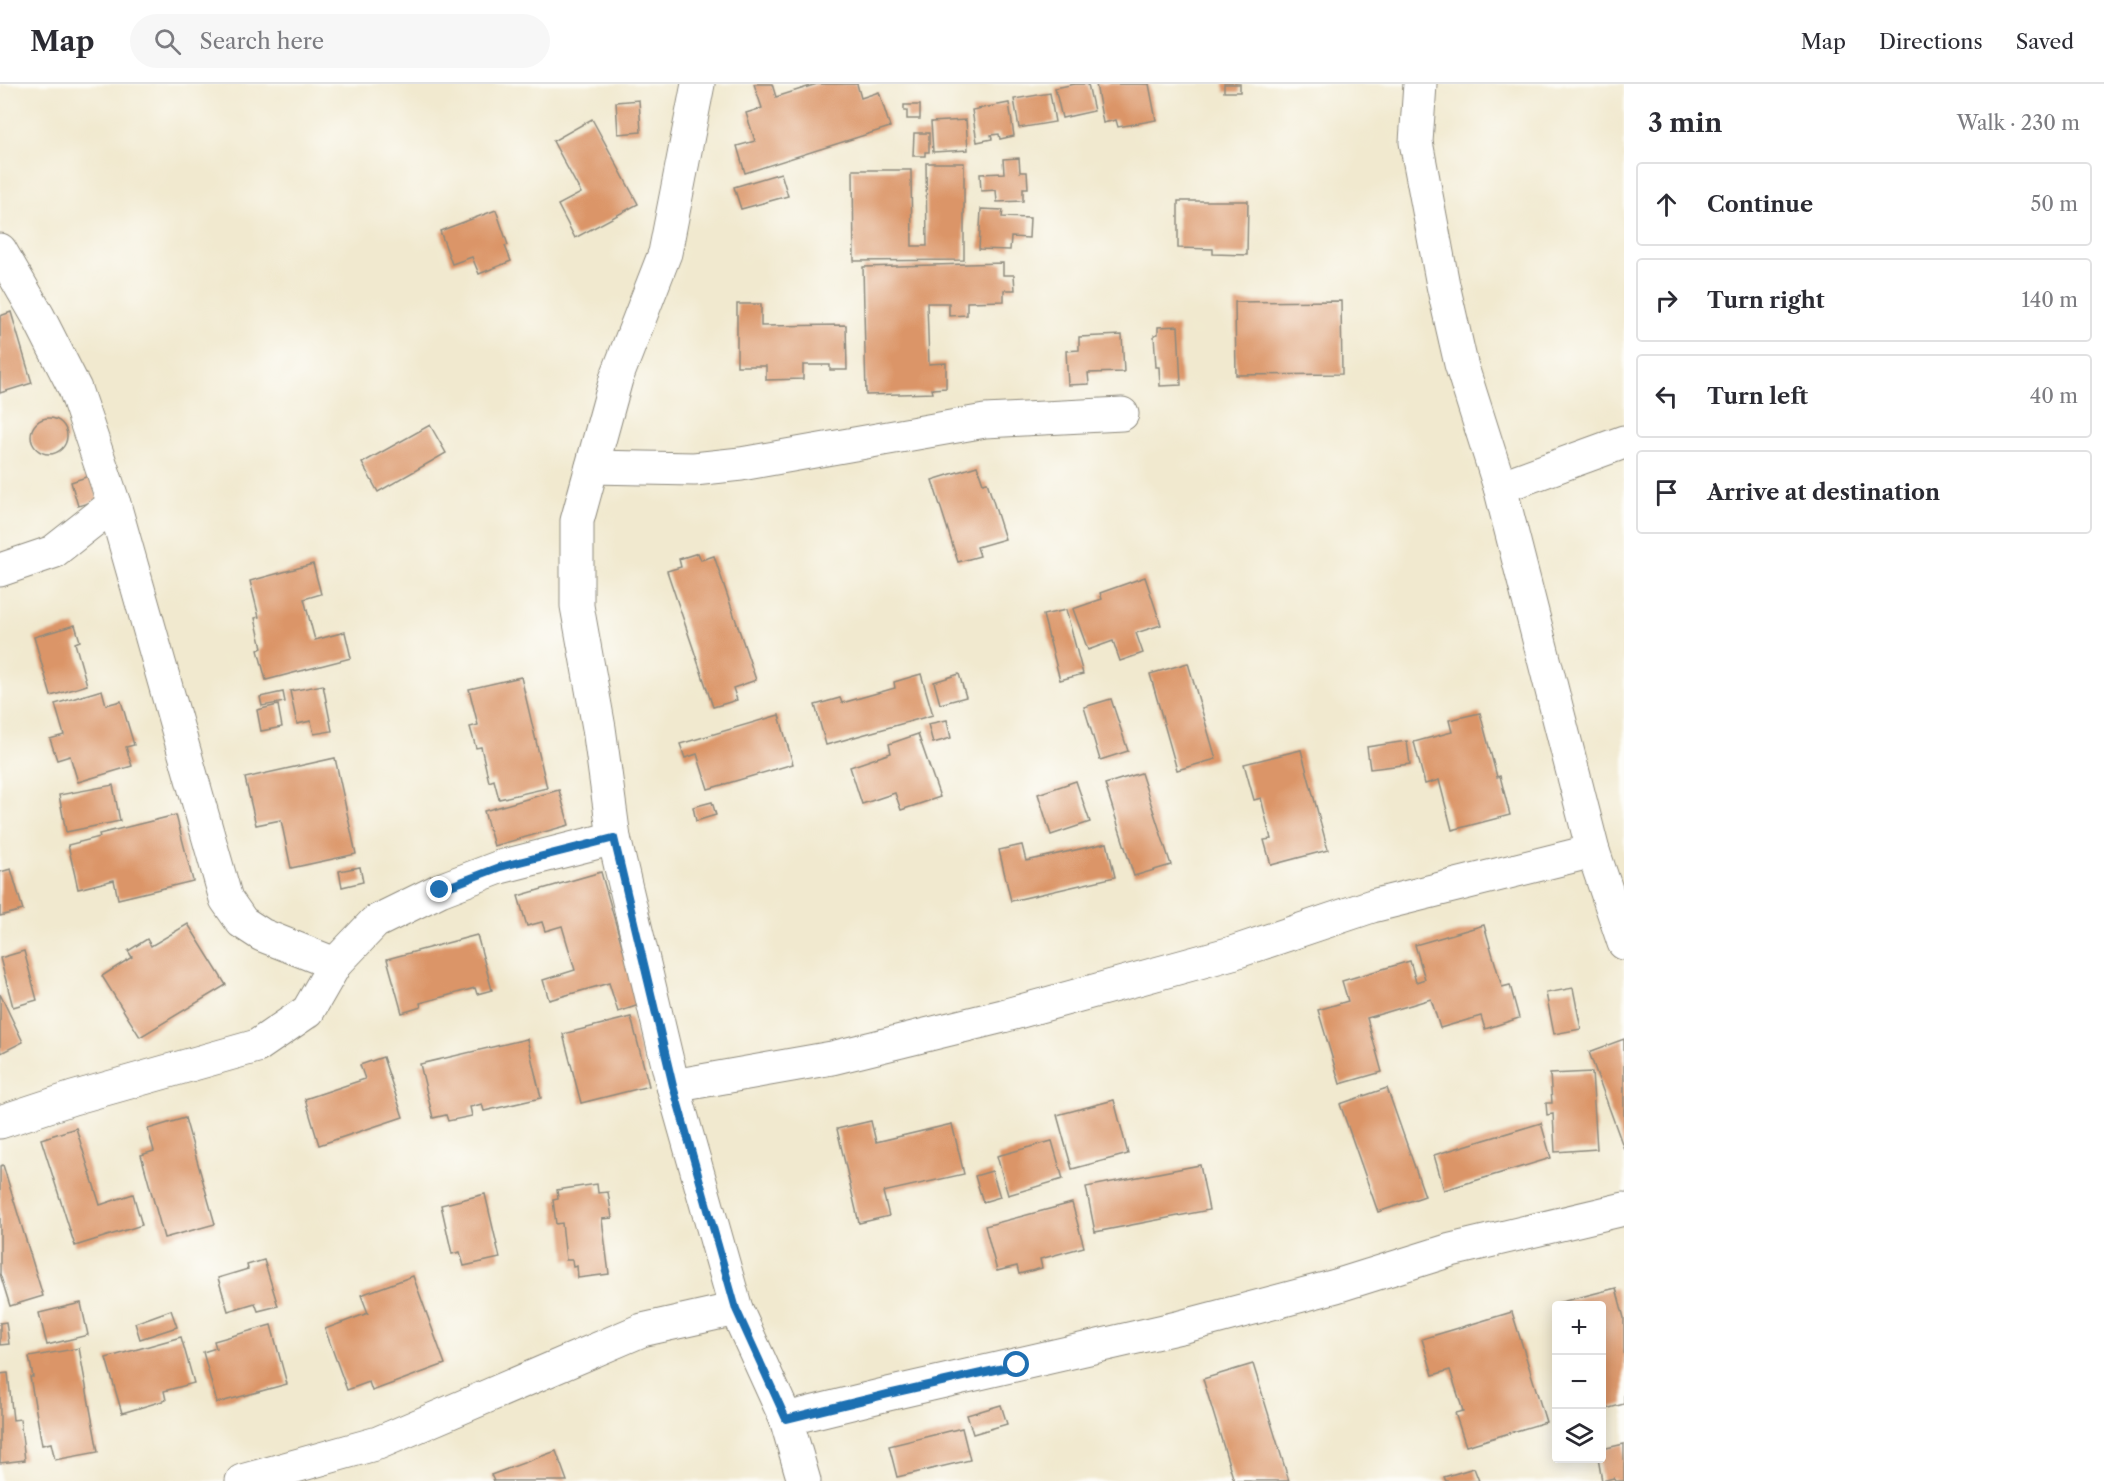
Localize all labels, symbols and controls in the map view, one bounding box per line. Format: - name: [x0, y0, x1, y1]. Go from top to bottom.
- search box: [130, 14, 550, 68]
- text: Map: [30, 24, 94, 58]
- icon: search: [151, 25, 184, 58]
- text: Search here: [199, 28, 324, 55]
- text: Map: [1801, 29, 1846, 54]
- text: Directions: [1879, 29, 1983, 54]
- text: Saved: [2016, 29, 2074, 54]
- text: 3 min: [1648, 107, 1722, 139]
- text: Walk · 230 m: [1957, 111, 2080, 135]
- icon: ahead: [1650, 188, 1683, 221]
- text: Continue: [1707, 191, 1813, 218]
- text: 50 m: [2031, 192, 2078, 216]
- icon: right: [1650, 284, 1683, 317]
- text: Turn right: [1707, 287, 1825, 314]
- text: 140 m: [2021, 288, 2078, 312]
- icon: left: [1650, 380, 1683, 413]
- text: Turn left: [1707, 383, 1808, 410]
- text: 40 m: [2030, 384, 2078, 408]
- icon: arrive: [1650, 476, 1683, 509]
- text: Arrive at destination: [1707, 479, 1940, 506]
- route end: [426, 876, 452, 902]
- map controls: [1552, 1301, 1606, 1463]
- button: +: [1552, 1301, 1606, 1355]
- route start: [1003, 1351, 1029, 1377]
- button: −: [1552, 1355, 1606, 1409]
- button: layers: [1552, 1409, 1606, 1463]

